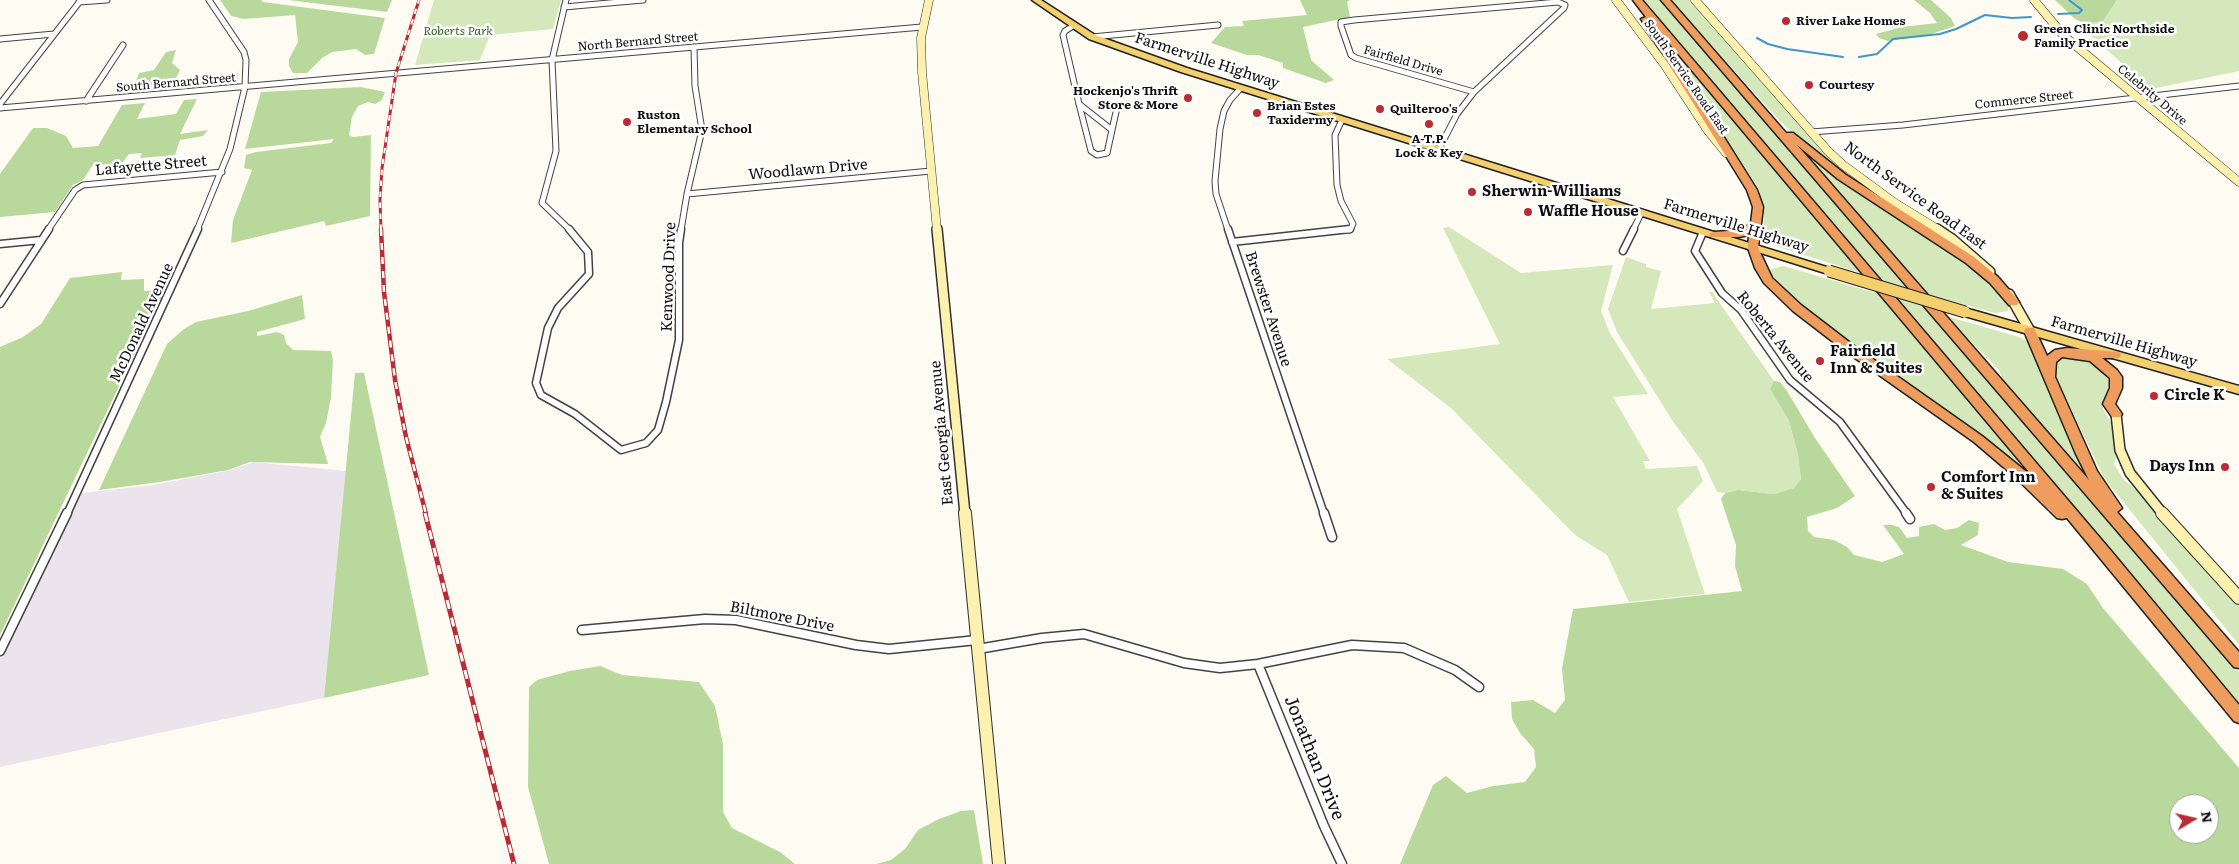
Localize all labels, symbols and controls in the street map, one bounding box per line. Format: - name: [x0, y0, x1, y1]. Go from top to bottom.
- place label: River Lake Homes: [1796, 14, 1906, 28]
- marker: River Lake Homes: [1780, 15, 1792, 27]
- street label: South Service Road East: [1641, 17, 1731, 137]
- place label: Green Clinic Northside Family Practice: [2034, 22, 2174, 50]
- park label: Roberts Park: [423, 24, 493, 38]
- street label: Farmerville Highway: [1132, 29, 1282, 93]
- marker: Green Clinic Northside Family Practice: [2016, 29, 2030, 43]
- street label: North Bernard Street: [577, 30, 699, 54]
- street label: Fairfield Drive: [1362, 43, 1444, 79]
- street label: Celebrity Drive: [2114, 62, 2190, 128]
- street label: South Bernard Street: [115, 71, 237, 95]
- place label: Courtesy: [1819, 78, 1874, 92]
- marker: Courtesy: [1803, 79, 1815, 91]
- place label: Hockenjo's Thrift Store & More: [1073, 84, 1178, 112]
- street label: Commerce Street: [1974, 88, 2074, 112]
- marker: Hockenjo's Thrift Store & More: [1182, 92, 1194, 104]
- place label: Brian Estes Taxidermy: [1267, 99, 1335, 127]
- place label: Quilteroo's: [1390, 102, 1457, 116]
- marker: Quilteroo's: [1374, 103, 1386, 115]
- marker: Brian Estes Taxidermy: [1251, 107, 1263, 119]
- place label: Ruston Elementary School: [637, 108, 752, 136]
- marker: Ruston Elementary School: [621, 116, 633, 128]
- marker: A-T.P. Lock & Key: [1423, 118, 1435, 130]
- place label: A-T.P. Lock & Key: [1395, 132, 1463, 160]
- street label: North Service Road East: [1840, 138, 1990, 254]
- street label: Lafayette Street: [94, 152, 208, 180]
- street label: Woodlawn Drive: [748, 156, 868, 184]
- place label: Sherwin-Williams: [1482, 183, 1621, 201]
- marker: Sherwin-Williams: [1466, 186, 1478, 198]
- street label: Farmerville Highway: [1661, 195, 1811, 257]
- place label: Waffle House: [1538, 203, 1639, 221]
- marker: Waffle House: [1522, 206, 1534, 218]
- street label: Kenwood Drive: [658, 222, 680, 332]
- street label: Brewster Avenue: [1241, 249, 1295, 369]
- street label: McDonald Avenue: [106, 260, 178, 386]
- street label: Roberta Avenue: [1733, 288, 1817, 386]
- street label: Farmerville Highway: [2049, 313, 2199, 371]
- place label: Fairfield Inn & Suites: [1830, 343, 1922, 378]
- marker: Fairfield Inn & Suites: [1814, 355, 1826, 367]
- street label: East Georgia Avenue: [927, 360, 957, 506]
- place label: Circle K: [2164, 387, 2225, 405]
- marker: Circle K: [2148, 390, 2160, 402]
- place label: Days Inn: [2149, 458, 2215, 476]
- marker: Days Inn: [2219, 461, 2231, 473]
- place label: Comfort Inn & Suites: [1941, 469, 2036, 504]
- marker: Comfort Inn & Suites: [1925, 481, 1937, 493]
- street label: Biltmore Drive: [728, 598, 836, 636]
- street label: Jonathan Drive: [1279, 693, 1349, 823]
- north arrow: [2169, 794, 2219, 844]
- text: N: [2197, 809, 2219, 824]

